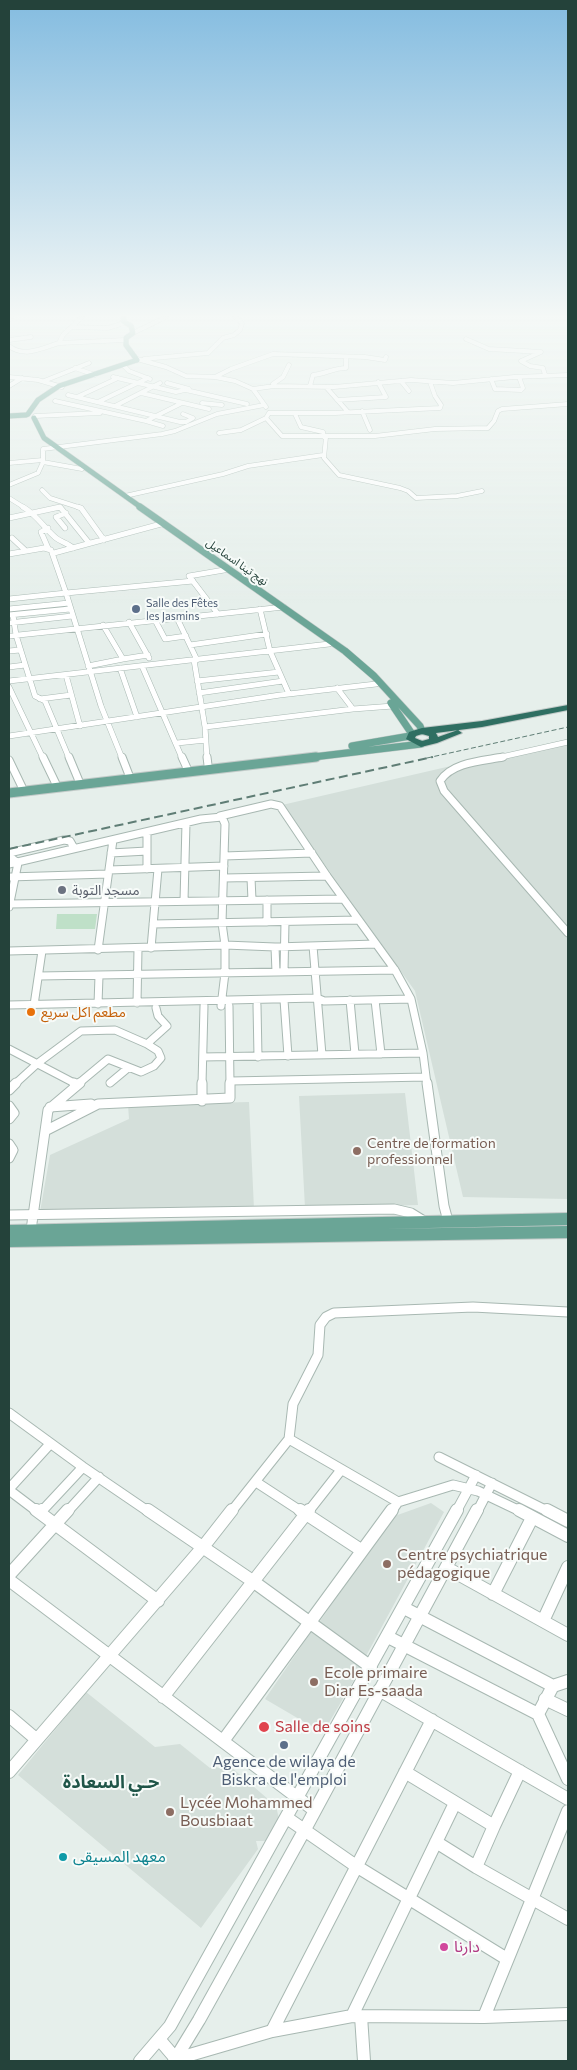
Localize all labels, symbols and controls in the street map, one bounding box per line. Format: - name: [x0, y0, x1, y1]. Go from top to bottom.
- street label: نهج تينا اسماعيل: [203, 536, 271, 588]
- place label: Salle des Fêtes les Jasmins: [146, 596, 218, 622]
- marker: Salle des Fêtes les Jasmins: [130, 603, 142, 615]
- place label: مسجد التوبة: [72, 882, 140, 898]
- marker: مسجد التوبة: [56, 884, 68, 896]
- place label: مطعم اكل سريع: [41, 1004, 126, 1020]
- marker: مطعم اكل سريع: [25, 1006, 37, 1018]
- place label: Centre de formation professionnel: [367, 1135, 496, 1168]
- marker: Centre de formation professionnel: [351, 1145, 363, 1157]
- place label: Centre psychiatrique pédagogique: [397, 1545, 548, 1583]
- marker: Centre psychiatrique pédagogique: [381, 1558, 393, 1570]
- place label: Ecole primaire Diar Es-saada: [324, 1663, 427, 1701]
- marker: Ecole primaire Diar Es-saada: [308, 1676, 320, 1688]
- place label: Salle de soins: [275, 1717, 371, 1737]
- marker: Salle de soins: [257, 1720, 271, 1734]
- marker: Agence de wilaya de Biskra de l'emploi: [278, 1739, 290, 1751]
- place label: Agence de wilaya de Biskra de l'emploi: [212, 1752, 356, 1790]
- district label: حـي السعادة: [63, 1771, 159, 1793]
- place label: Lycée Mohammed Bousbiaat: [180, 1793, 313, 1831]
- marker: Lycée Mohammed Bousbiaat: [164, 1806, 176, 1818]
- place label: معهد المسيقى: [73, 1847, 166, 1867]
- marker: معهد المسيقى: [57, 1851, 69, 1863]
- place label: دارنا: [454, 1937, 480, 1957]
- marker: دارنا: [438, 1941, 450, 1953]

